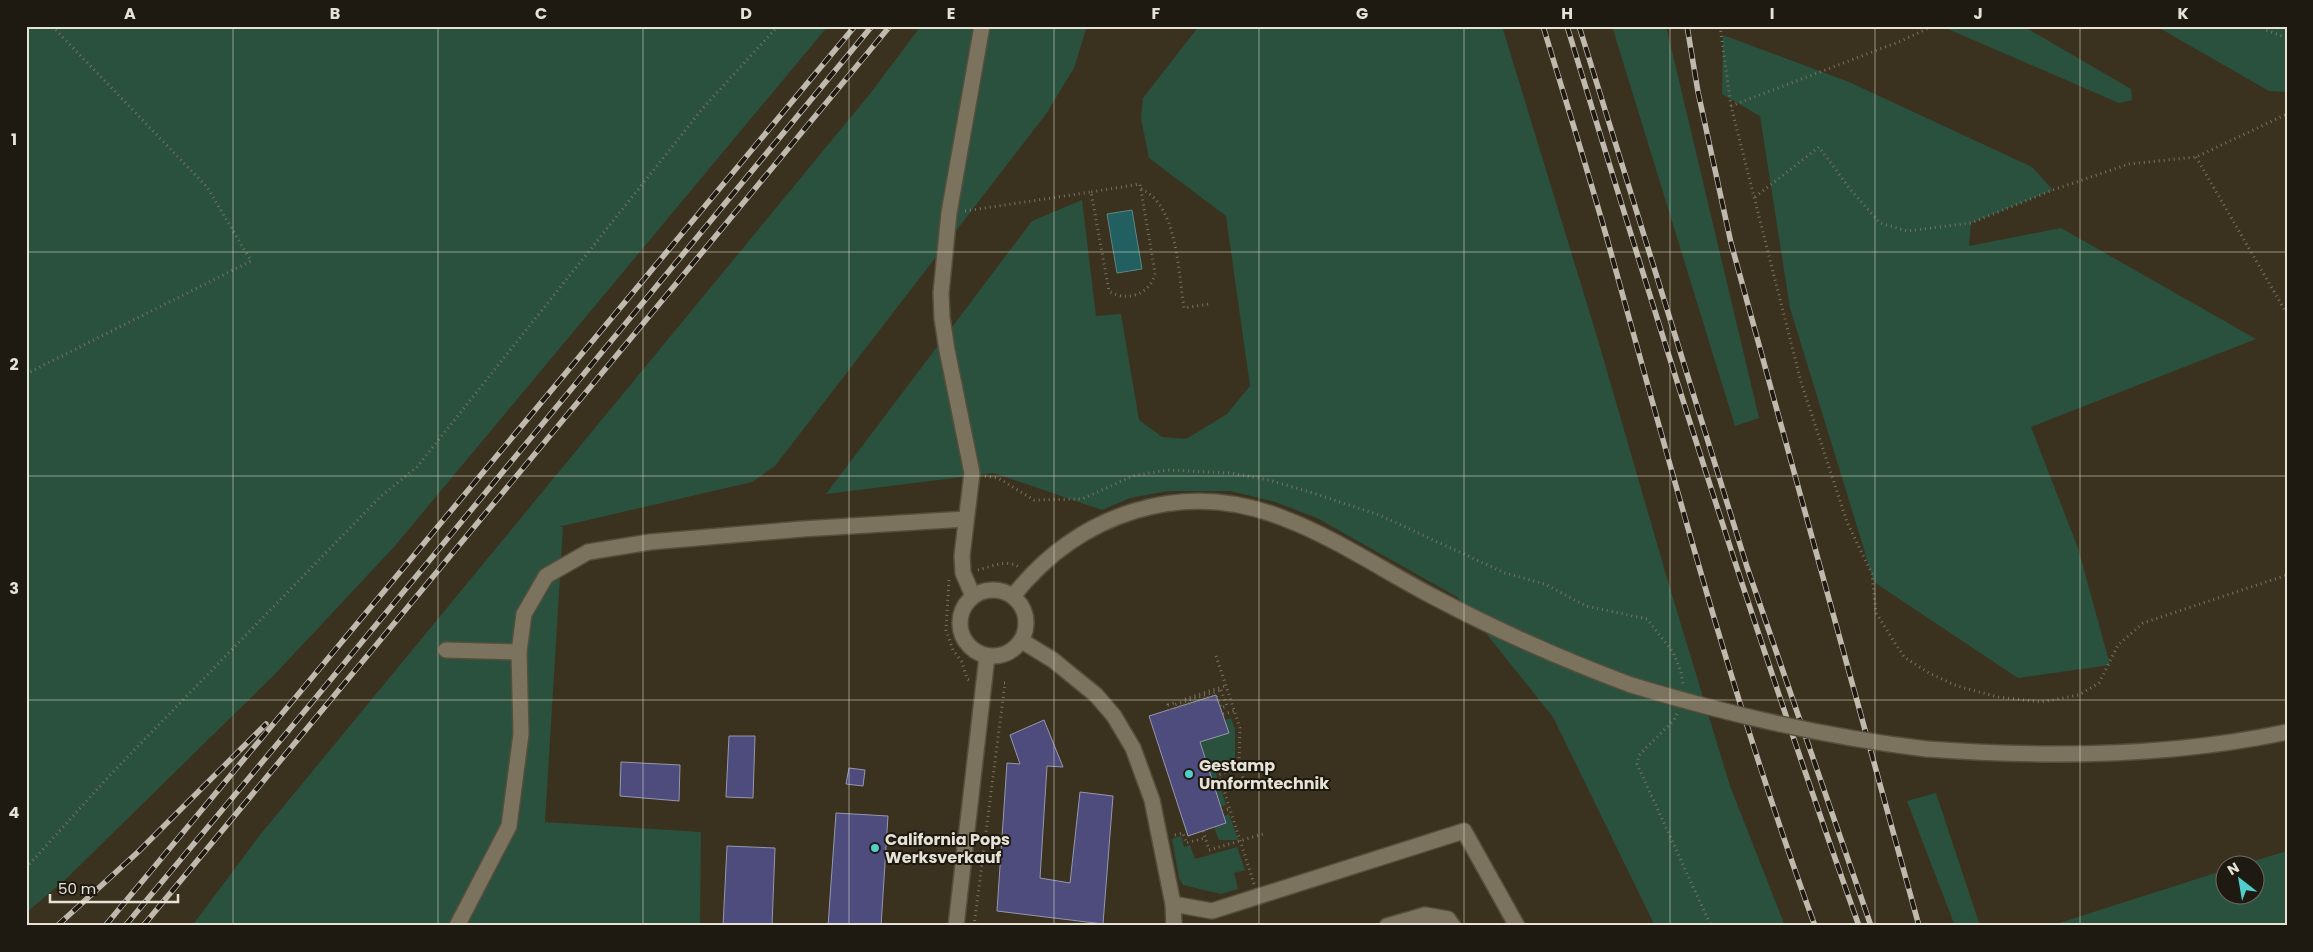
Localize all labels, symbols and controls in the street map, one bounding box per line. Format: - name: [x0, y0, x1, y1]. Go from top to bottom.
- text: A: [124, 2, 136, 25]
- text: B: [330, 2, 340, 25]
- text: C: [535, 2, 547, 25]
- text: D: [740, 2, 752, 25]
- text: E: [947, 2, 955, 25]
- text: F: [1152, 2, 1161, 25]
- text: G: [1356, 2, 1368, 25]
- text: H: [1561, 2, 1573, 25]
- text: I: [1770, 2, 1774, 25]
- text: J: [1973, 2, 1983, 25]
- text: K: [2177, 2, 2189, 25]
- text: 1: [11, 128, 17, 151]
- text: 2: [9, 353, 19, 376]
- text: 3: [9, 577, 19, 600]
- place label: Gestamp Umformtechnik: [1199, 754, 1329, 795]
- marker: Gestamp Umformtechnik: [1183, 768, 1195, 780]
- text: 4: [9, 801, 20, 824]
- place label: California Pops Werksverkauf: [885, 828, 1010, 869]
- marker: California Pops Werksverkauf: [869, 842, 881, 854]
- north arrow: [2216, 854, 2266, 904]
- text: N: [2224, 858, 2243, 880]
- scale bar: [50, 872, 178, 904]
- text: 50 m: [58, 878, 96, 899]

